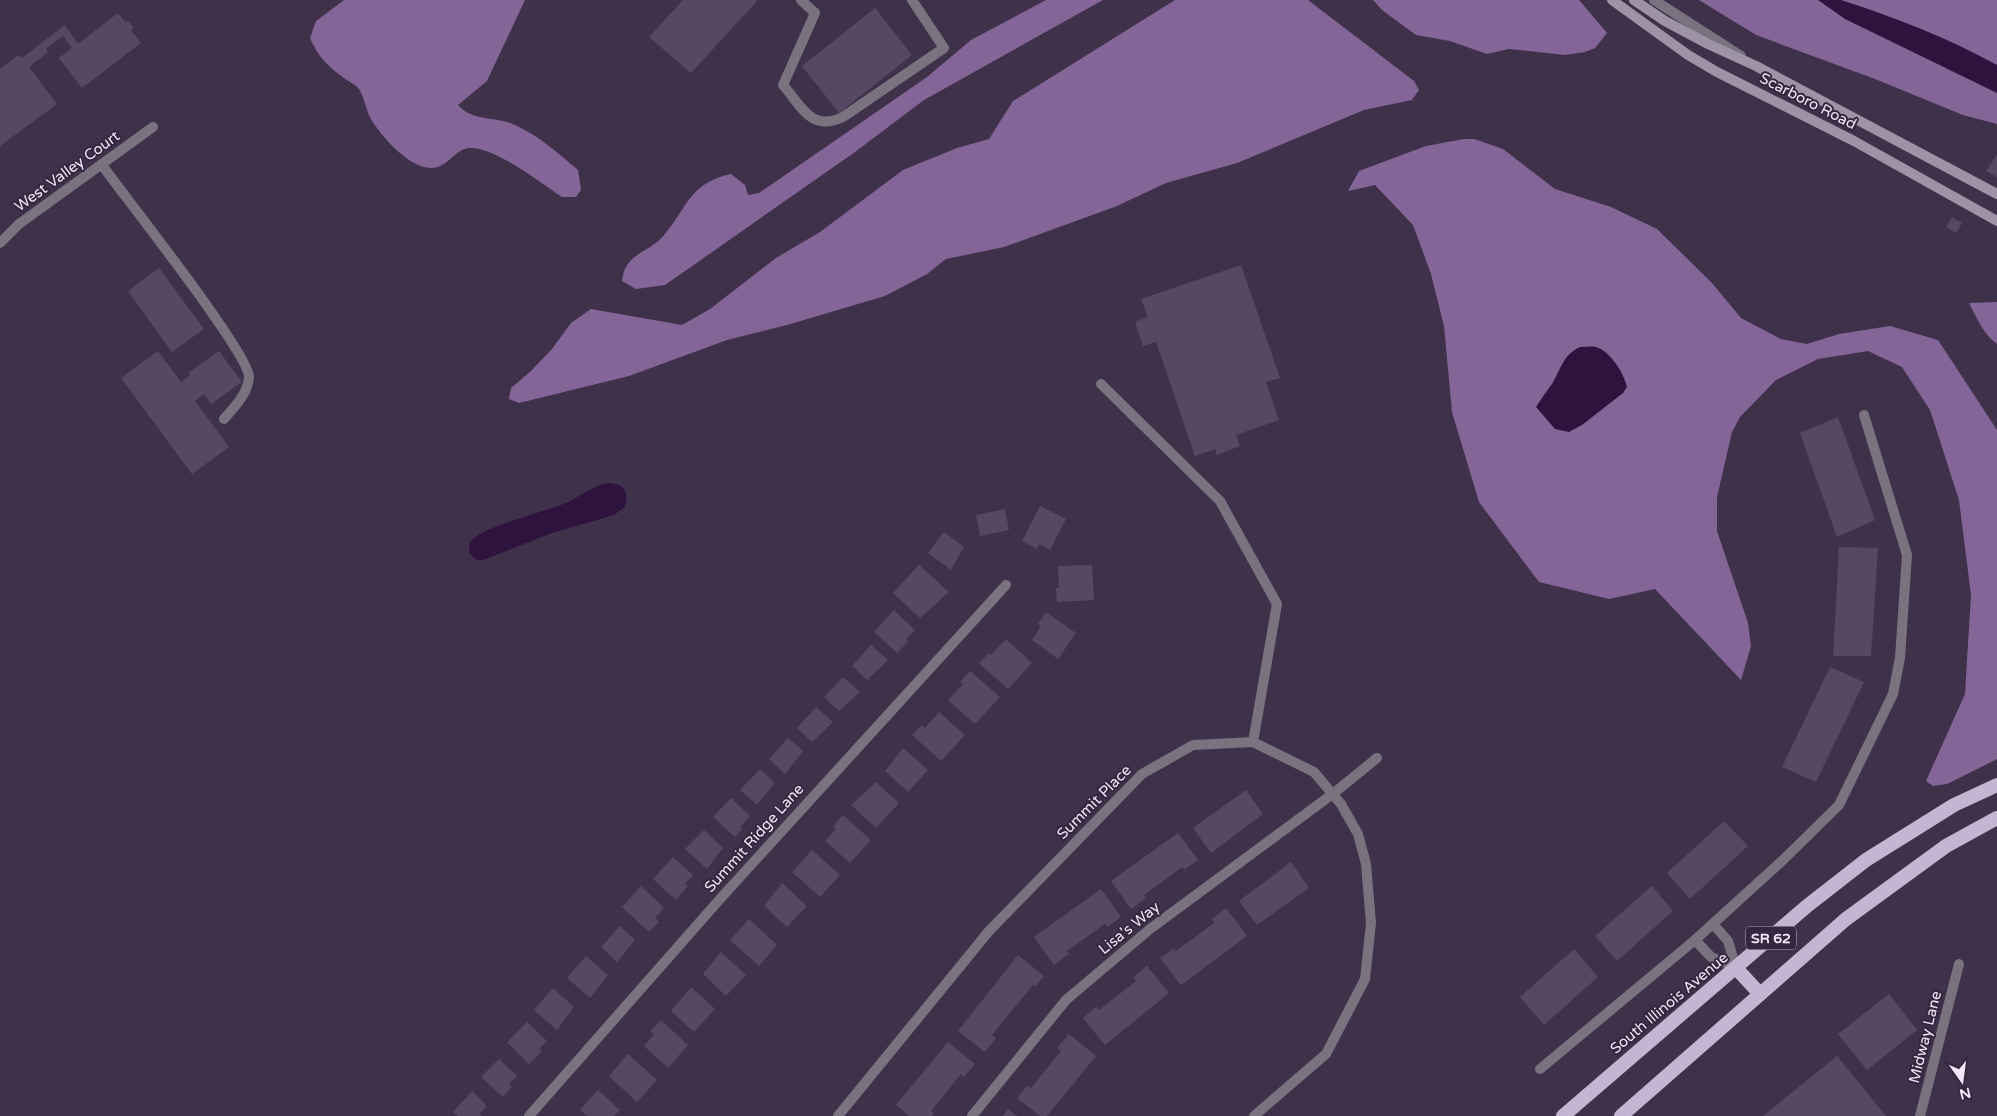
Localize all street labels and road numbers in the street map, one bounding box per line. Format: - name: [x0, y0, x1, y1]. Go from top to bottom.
- street label: Scarboro Road: [1757, 69, 1859, 133]
- street label: West Valley Court: [11, 127, 123, 215]
- street label: Summit Place: [1053, 761, 1135, 843]
- street label: Summit Ridge Lane: [701, 780, 807, 896]
- street label: Lisa's Way: [1095, 898, 1163, 958]
- road number: SR 62: [1746, 926, 1796, 950]
- street label: South Illinois Avenue: [1606, 948, 1732, 1058]
- street label: Midway Lane: [1905, 989, 1945, 1085]

